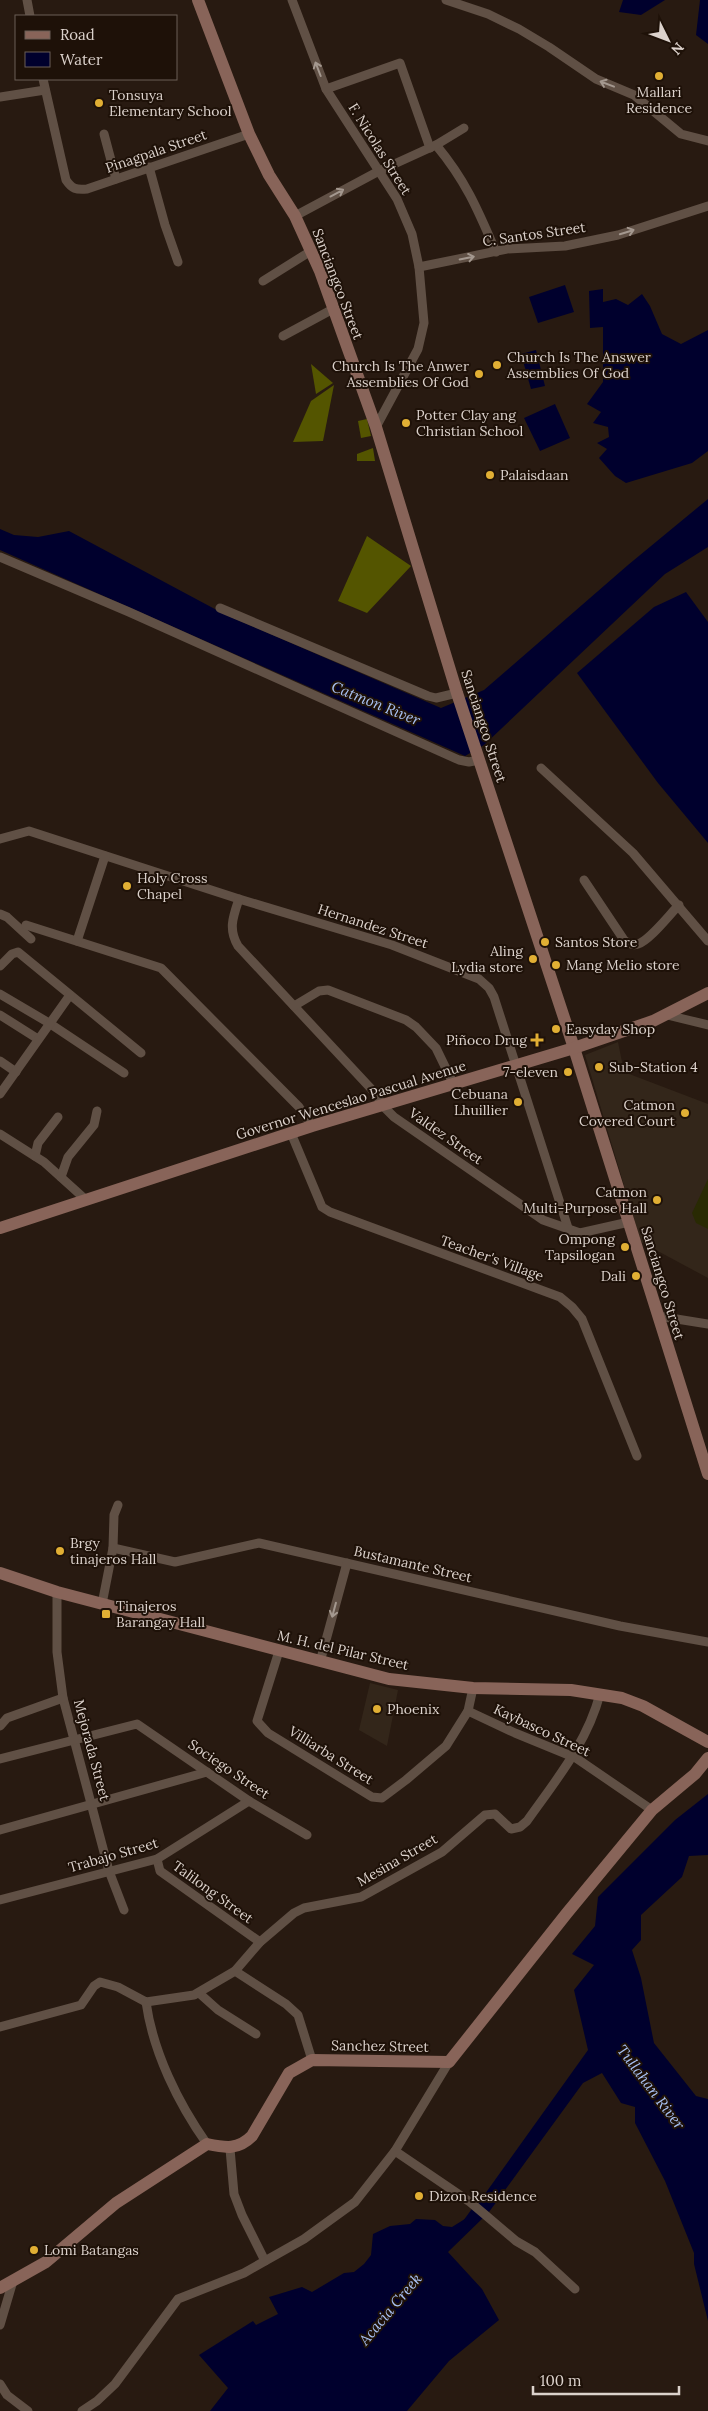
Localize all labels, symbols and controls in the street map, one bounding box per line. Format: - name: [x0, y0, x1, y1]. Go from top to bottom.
- legend: [15, 15, 178, 80]
- north arrow: [643, 15, 693, 65]
- text: Road: [60, 25, 95, 44]
- text: N: [667, 39, 688, 59]
- text: Water: [60, 50, 103, 69]
- one-way arrow: [313, 62, 322, 77]
- marker: Mallari Residence: [653, 70, 665, 82]
- one-way arrow: [600, 79, 615, 88]
- place label: Mallari Residence: [626, 83, 692, 117]
- place label: Tonsuya Elementary School: [109, 86, 232, 120]
- marker: Tonsuya Elementary School: [93, 97, 105, 109]
- street label: F. Nicolas Street: [345, 100, 416, 199]
- street label: Pinagpala Street: [103, 125, 210, 177]
- one-way arrow: [329, 188, 344, 198]
- street label: C. Santos Street: [481, 218, 587, 250]
- street label: Sanciangco Street: [309, 226, 368, 343]
- one-way arrow: [618, 227, 634, 237]
- one-way arrow: [458, 253, 474, 262]
- place label: Church Is The Answer Assemblies Of God: [506, 348, 651, 382]
- place label: Church Is The Anwer Assemblies Of God: [332, 357, 469, 391]
- marker: Church Is The Answer Assemblies Of God: [491, 359, 503, 371]
- marker: Church Is The Anwer Assemblies Of God: [473, 368, 485, 380]
- place label: Potter Clay ang Christian School: [416, 406, 524, 440]
- marker: Potter Clay ang Christian School: [400, 417, 412, 429]
- place label: Palaisdaan: [500, 466, 569, 484]
- marker: Palaisdaan: [484, 469, 496, 481]
- street label: Sanciangco Street: [457, 667, 511, 785]
- water label: Catmon River: [329, 677, 423, 730]
- place label: Holy Cross Chapel: [137, 869, 208, 903]
- marker: Holy Cross Chapel: [121, 880, 133, 892]
- street label: Hernandez Street: [316, 900, 431, 953]
- place label: Santos Store: [555, 933, 638, 951]
- marker: Santos Store: [539, 936, 551, 948]
- place label: Aling Lydia store: [451, 942, 523, 976]
- marker: Aling Lydia store: [527, 953, 539, 965]
- place label: Mang Melio store: [566, 956, 680, 974]
- marker: Mang Melio store: [550, 959, 562, 971]
- place label: Easyday Shop: [566, 1020, 655, 1038]
- marker: Easyday Shop: [550, 1023, 562, 1035]
- place label: Piñoco Drug: [446, 1031, 527, 1049]
- marker: Piñoco Drug: [531, 1034, 543, 1046]
- street label: Governor Wenceslao Pascual Avenue: [234, 1056, 469, 1144]
- place label: Sub-Station 4: [609, 1058, 698, 1076]
- marker: Sub-Station 4: [593, 1061, 605, 1073]
- place label: 7-eleven: [503, 1063, 558, 1081]
- marker: 7-eleven: [562, 1066, 574, 1078]
- place label: Cebuana Lhuillier: [451, 1085, 508, 1119]
- marker: Cebuana Lhuillier: [512, 1096, 524, 1108]
- place label: Catmon Covered Court: [579, 1096, 676, 1130]
- street label: Valdez Street: [405, 1103, 487, 1168]
- marker: Catmon Covered Court: [679, 1107, 691, 1119]
- place label: Catmon Multi-Purpose Hall: [523, 1183, 647, 1217]
- marker: Catmon Multi-Purpose Hall: [651, 1194, 663, 1206]
- street label: Sanciangco Street: [637, 1224, 689, 1342]
- place label: Ompong Tapsilogan: [545, 1230, 615, 1264]
- street label: Teacher's Village: [438, 1231, 546, 1285]
- marker: Ompong Tapsilogan: [619, 1241, 631, 1253]
- place label: Dali: [601, 1267, 626, 1285]
- marker: Dali: [630, 1270, 642, 1282]
- place label: Brgy tinajeros Hall: [70, 1534, 156, 1568]
- street label: Bustamante Street: [352, 1542, 474, 1586]
- marker: Brgy tinajeros Hall: [54, 1545, 66, 1557]
- place label: Tinajeros Barangay Hall: [116, 1597, 205, 1631]
- one-way arrow: [329, 1602, 339, 1618]
- marker: Tinajeros Barangay Hall: [100, 1608, 112, 1620]
- street label: M. H. del Pilar Street: [276, 1626, 411, 1674]
- street label: Mejorada Street: [70, 1697, 114, 1803]
- place label: Phoenix: [387, 1700, 440, 1718]
- street label: Kaybasco Street: [491, 1700, 594, 1761]
- marker: Phoenix: [371, 1703, 383, 1715]
- street label: Villiarba Street: [285, 1721, 377, 1788]
- street label: Sociego Street: [185, 1735, 274, 1803]
- street label: Mesina Street: [354, 1829, 441, 1890]
- street label: Trabajo Street: [66, 1833, 161, 1876]
- street label: Talilong Street: [169, 1857, 257, 1928]
- street label: Sanchez Street: [331, 2036, 430, 2056]
- water label: Tullahan River: [613, 2041, 689, 2133]
- place label: Dizon Residence: [429, 2187, 537, 2205]
- marker: Dizon Residence: [413, 2190, 425, 2202]
- place label: Lomi Batangas: [44, 2241, 139, 2259]
- marker: Lomi Batangas: [28, 2244, 40, 2256]
- water label: Acacia Creek: [354, 2269, 426, 2349]
- scale bar: [533, 2364, 679, 2396]
- text: 100 m: [540, 2371, 581, 2390]

